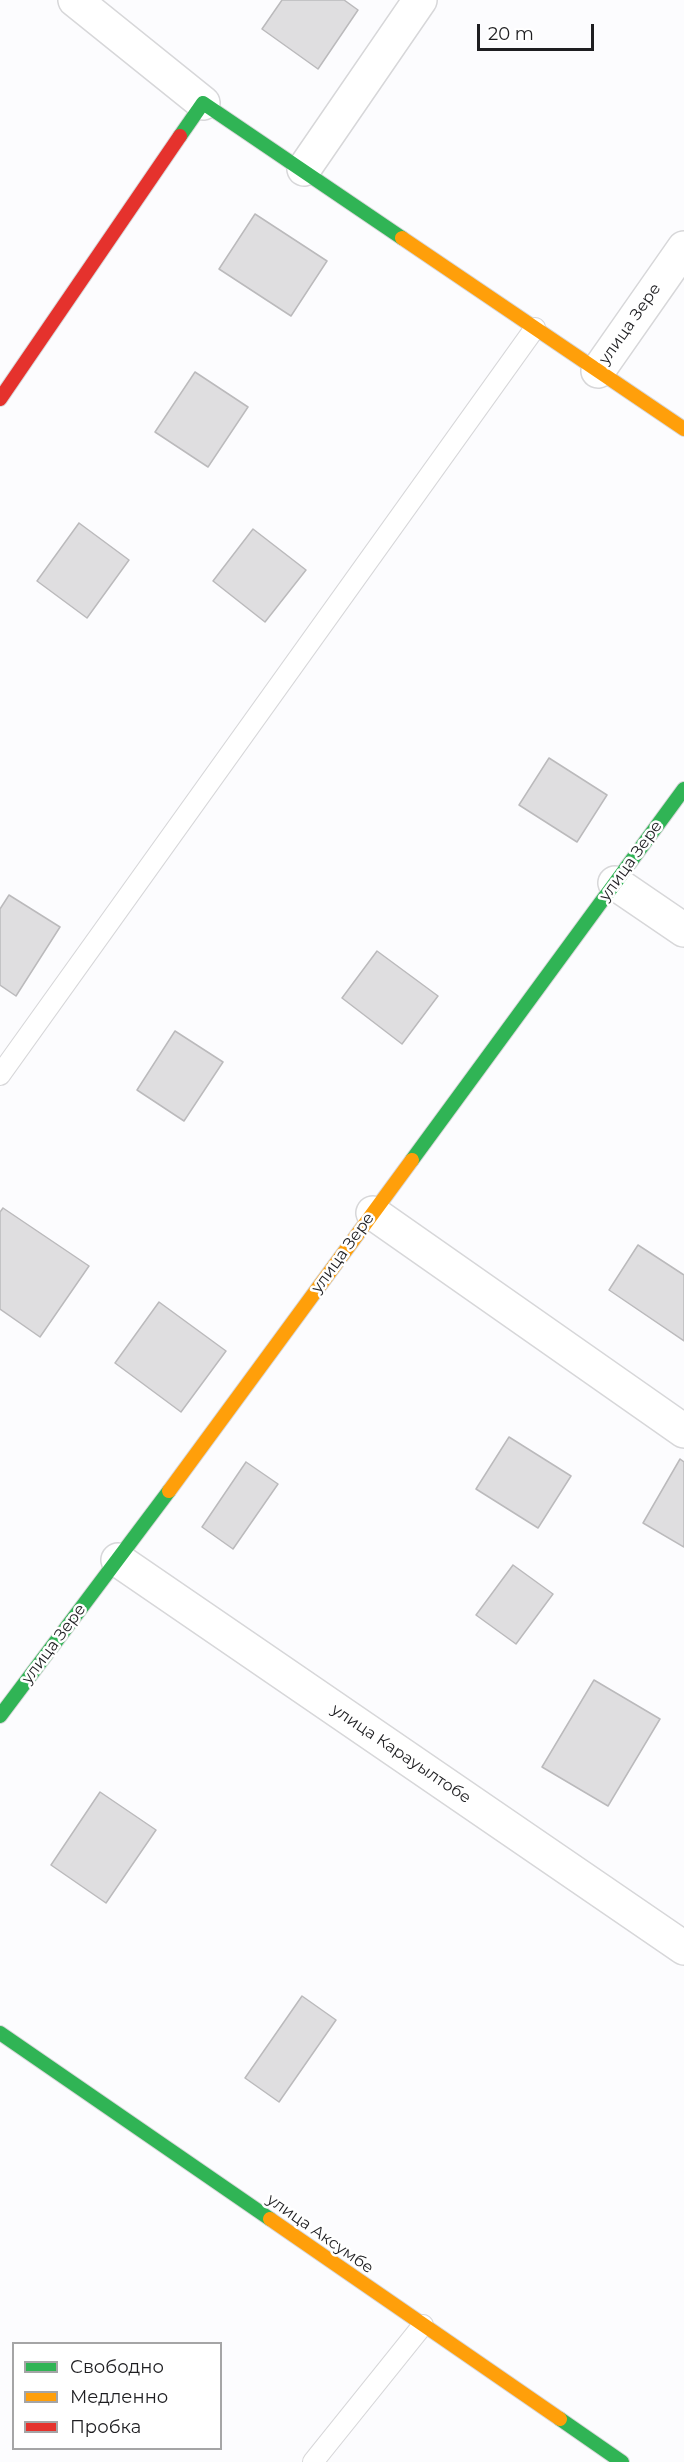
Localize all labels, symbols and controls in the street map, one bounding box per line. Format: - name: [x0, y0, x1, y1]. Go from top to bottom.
- scale bar: [480, 12, 597, 50]
- text: 20 m: [488, 23, 534, 45]
- street label: улица Зере: [595, 280, 665, 368]
- street label: улица Зере: [595, 817, 667, 905]
- street label: улица Зере: [307, 1209, 379, 1297]
- street label: улица Зере: [18, 1600, 90, 1688]
- street label: улица Карауылтобе: [328, 1700, 474, 1808]
- street label: улица Аксумбе: [263, 2190, 377, 2278]
- legend: [12, 2342, 222, 2450]
- text: Свободно: [70, 2356, 164, 2378]
- text: Медленно: [70, 2386, 168, 2408]
- text: Пробка: [70, 2416, 141, 2438]

